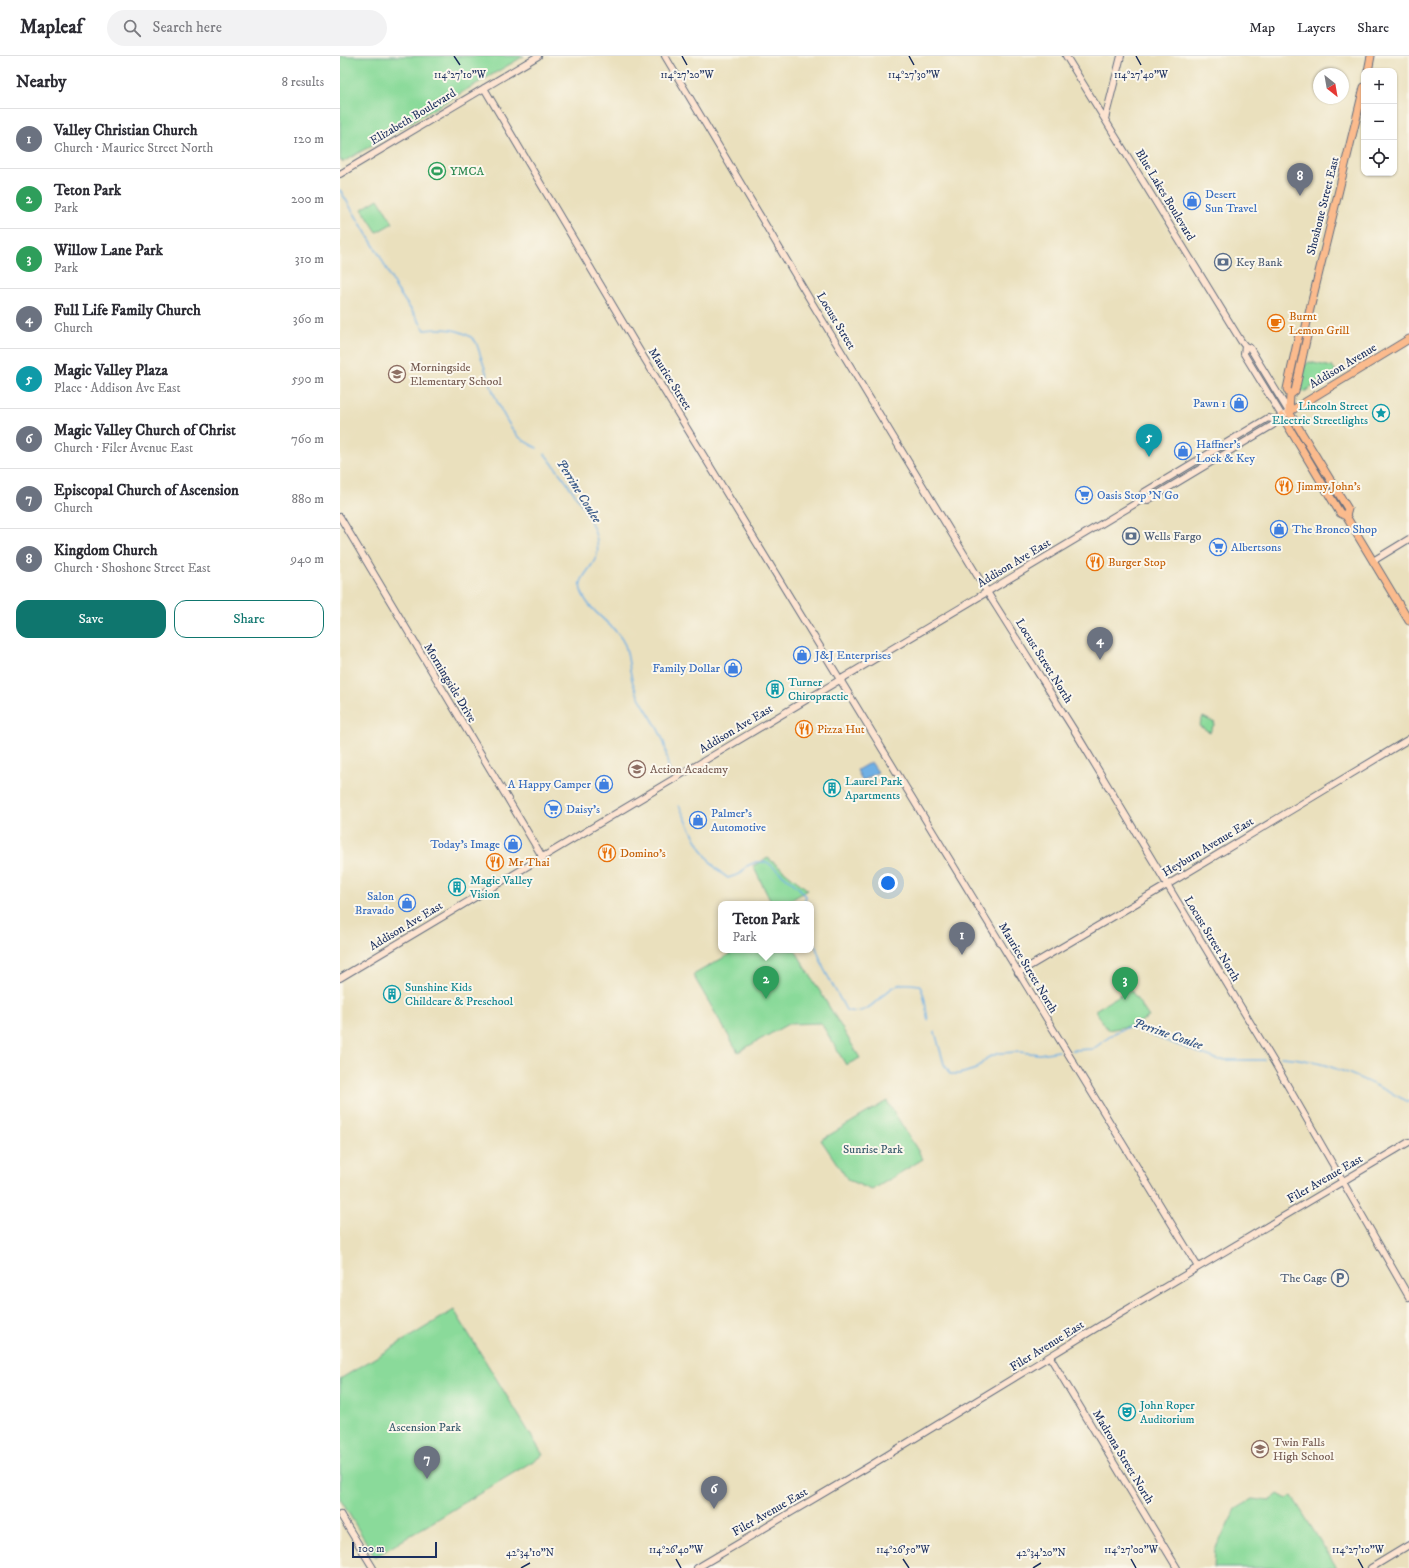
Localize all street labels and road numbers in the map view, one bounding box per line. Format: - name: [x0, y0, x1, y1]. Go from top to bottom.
- street label: Elizabeth Boulevard: [367, 85, 459, 148]
- street label: Blue Lakes Boulevard: [1132, 147, 1198, 243]
- street label: Shoshone Street East: [1304, 155, 1342, 257]
- street label: Locust Street: [813, 290, 859, 353]
- street label: Addison Avenue: [1307, 340, 1379, 392]
- street label: Maurice Street: [645, 345, 695, 413]
- street label: Addison Ave East: [975, 535, 1054, 591]
- street label: Locust Street North: [1012, 616, 1076, 707]
- street label: Morningside Drive: [420, 641, 480, 725]
- street label: Addison Ave East: [697, 701, 776, 757]
- street label: Heyburn Avenue East: [1160, 814, 1257, 880]
- street label: Locust Street North: [1181, 894, 1244, 985]
- street label: Addison Ave East: [367, 898, 446, 954]
- street label: Maurice Street North: [995, 920, 1061, 1017]
- street label: Filer Avenue East: [1285, 1151, 1366, 1207]
- street label: Filer Avenue East: [1007, 1317, 1087, 1375]
- street label: Madrona Street North: [1089, 1407, 1157, 1507]
- street label: Filer Avenue East: [730, 1484, 811, 1540]

